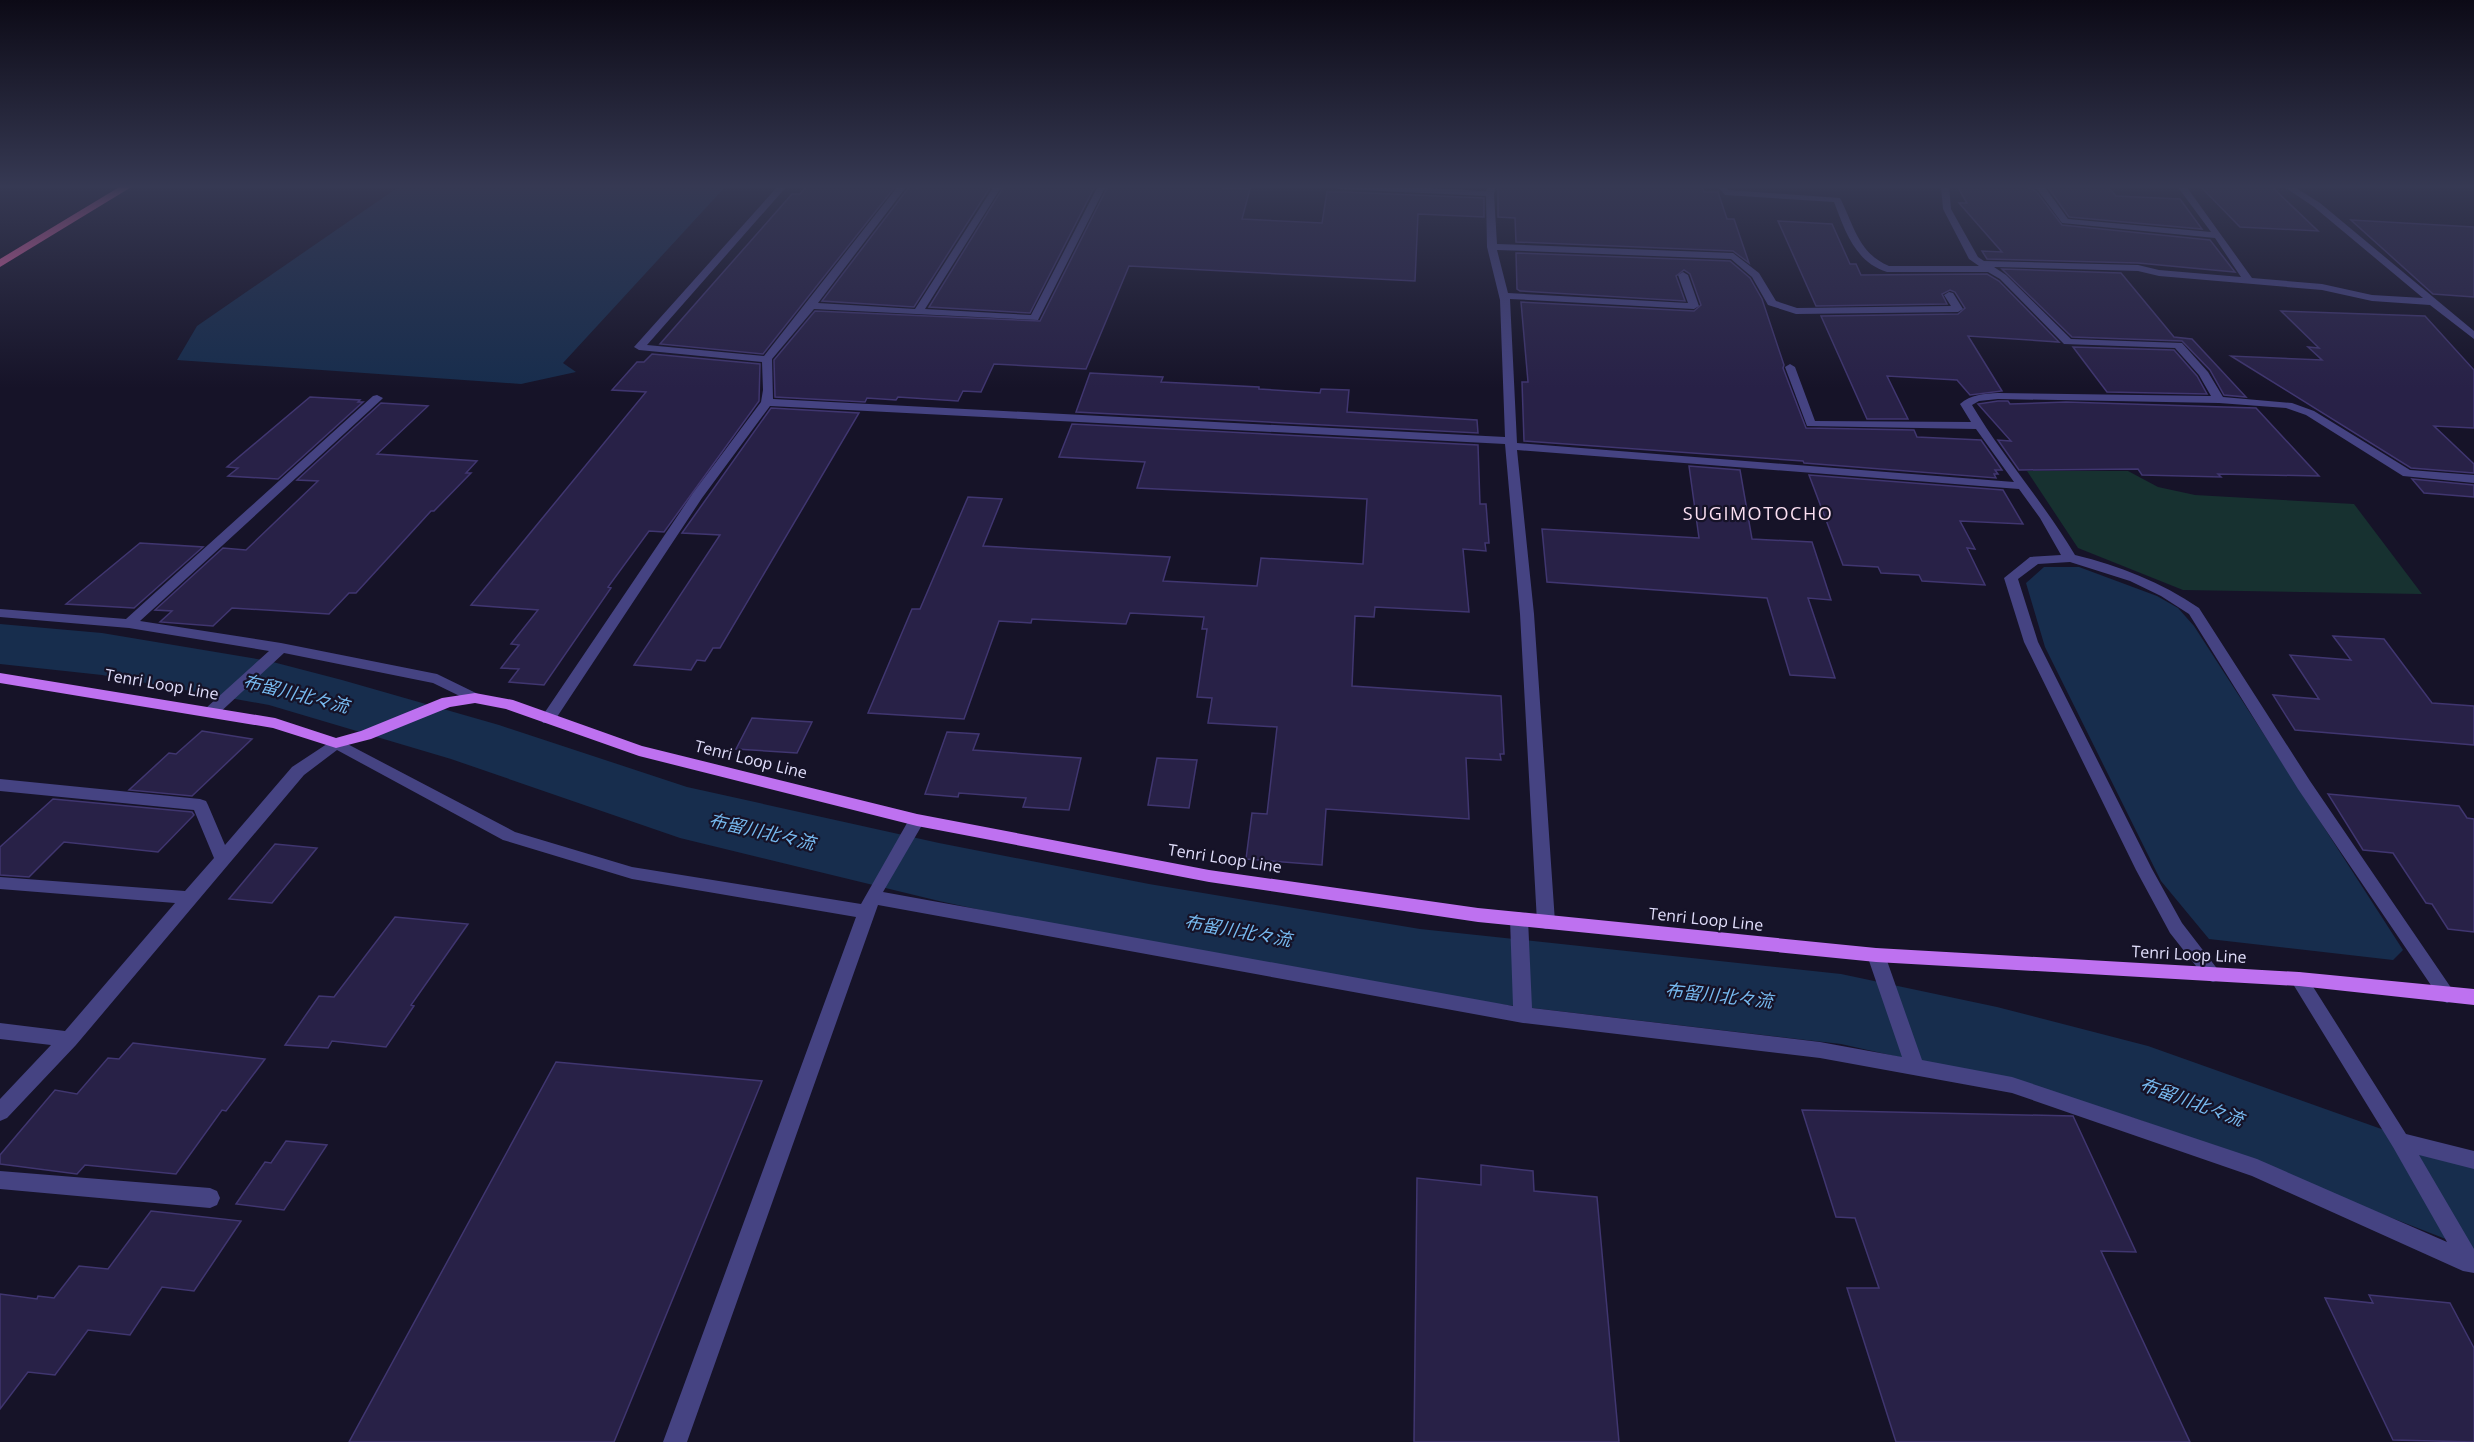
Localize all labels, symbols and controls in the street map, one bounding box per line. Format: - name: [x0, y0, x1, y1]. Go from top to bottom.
- district label: SUGIMOTOCHO: [1683, 501, 1833, 525]
- street label: Tenri Loop Line: [103, 663, 221, 705]
- water label: 布留川北々流: [241, 668, 354, 718]
- street label: Tenri Loop Line: [693, 734, 810, 784]
- water label: 布留川北々流: [707, 807, 820, 856]
- street label: Tenri Loop Line: [1166, 838, 1284, 878]
- street label: Tenri Loop Line: [1648, 902, 1764, 936]
- water label: 布留川北々流: [1183, 909, 1296, 952]
- street label: Tenri Loop Line: [2131, 940, 2247, 968]
- water label: 布留川北々流: [1664, 977, 1777, 1013]
- water label: 布留川北々流: [2137, 1071, 2250, 1132]

